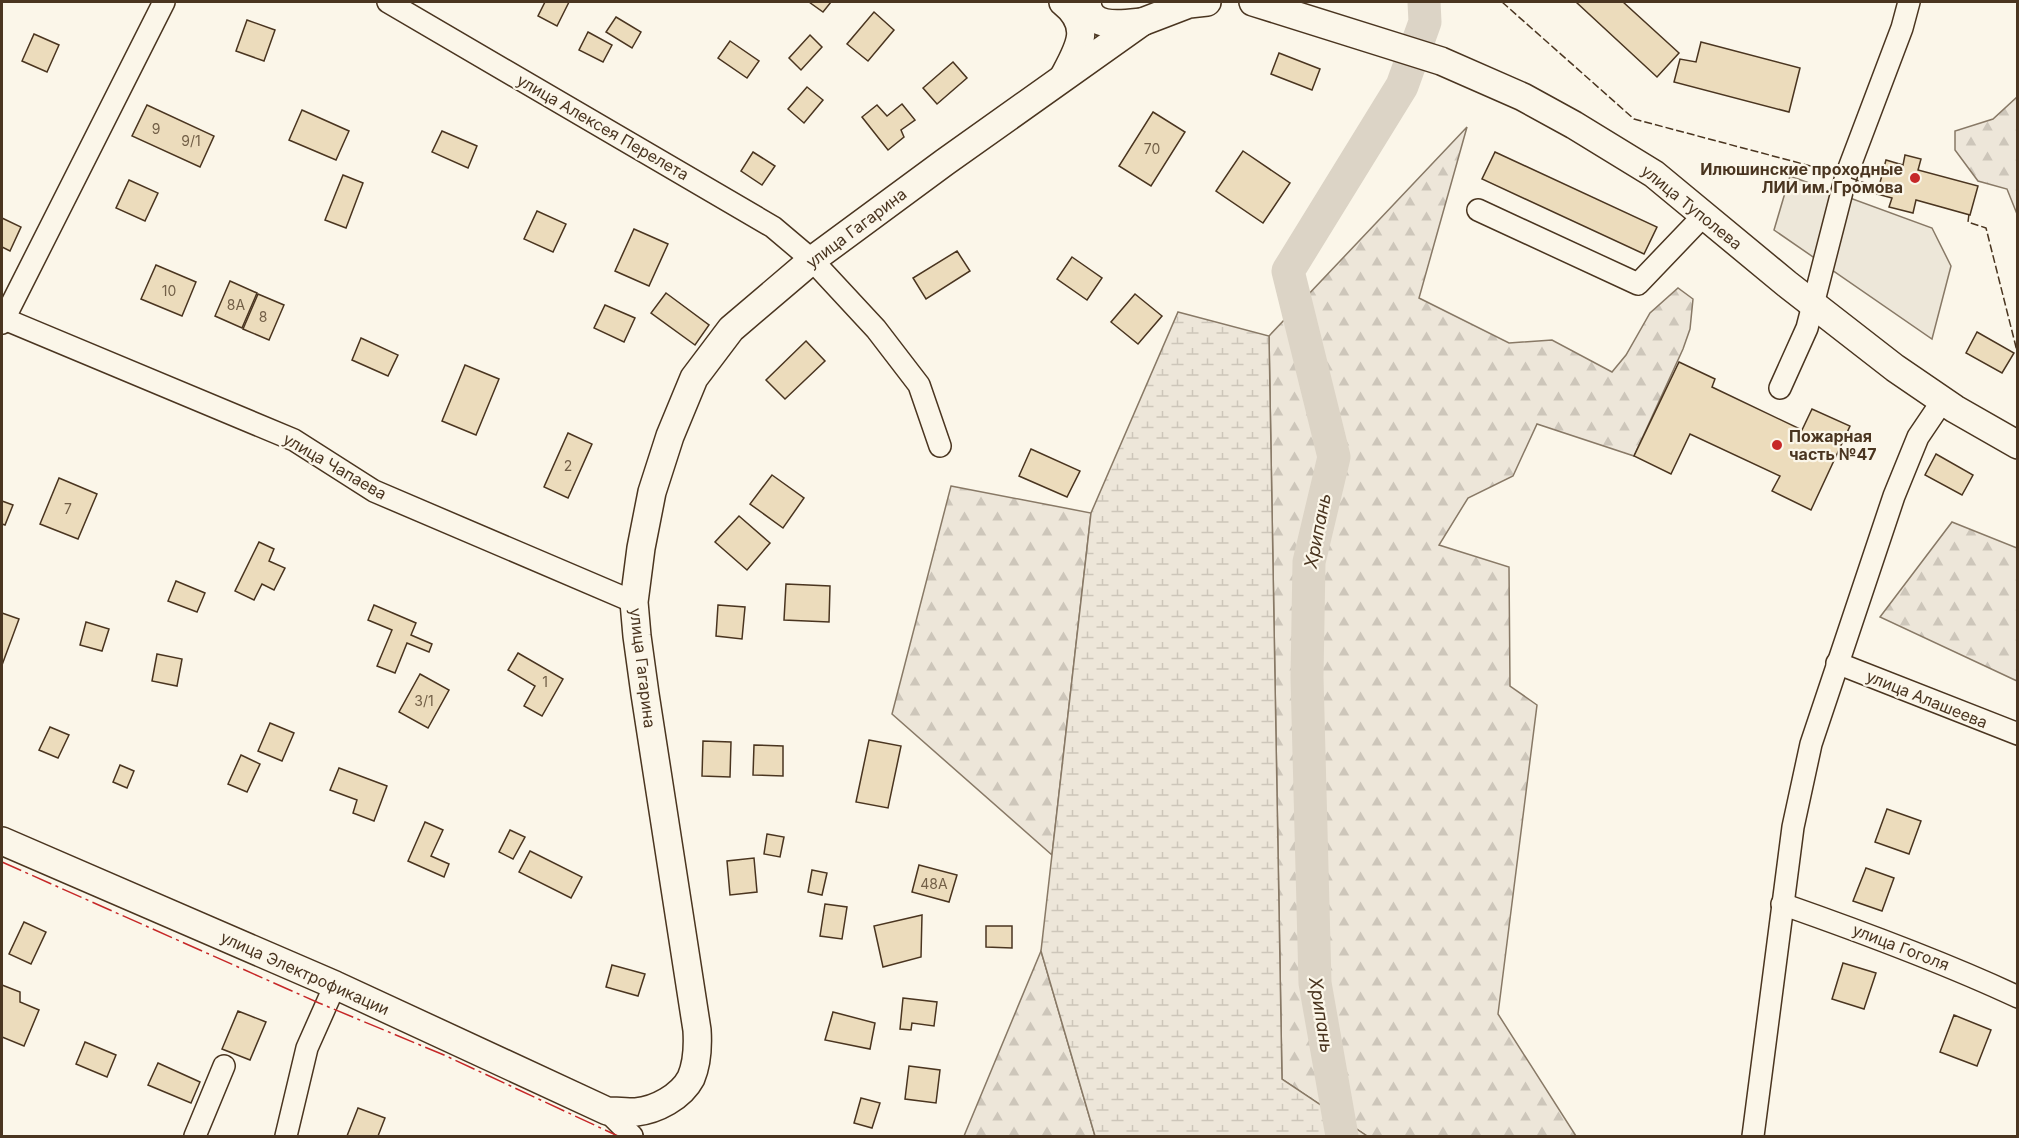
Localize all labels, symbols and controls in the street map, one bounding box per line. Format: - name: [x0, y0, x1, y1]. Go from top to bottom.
- street label: улица Алексея Перелета: [514, 70, 692, 184]
- house number: 9: [152, 120, 160, 137]
- house number: 9/1: [181, 132, 201, 149]
- house number: 70: [1144, 140, 1160, 157]
- place label: Илюшинские проходные ЛИИ им. Громова: [1700, 159, 1903, 197]
- street label: улица Туполева: [1638, 160, 1746, 254]
- marker: Илюшинские проходные ЛИИ им. Громова: [1908, 171, 1922, 185]
- street label: улица Гагарина: [802, 184, 910, 272]
- house number: 10: [162, 282, 176, 299]
- house number: 8А: [227, 296, 245, 313]
- house number: 8: [259, 308, 267, 325]
- place label: Пожарная часть №47: [1789, 426, 1877, 464]
- street label: улица Чапаева: [280, 428, 390, 504]
- marker: Пожарная часть №47: [1770, 438, 1784, 452]
- house number: 2: [564, 457, 572, 474]
- water label: Хрипань: [1300, 491, 1335, 571]
- house number: 7: [64, 500, 72, 517]
- street label: улица Гагарина: [626, 607, 660, 729]
- street label: улица Алашеева: [1863, 666, 1991, 732]
- house number: 1: [542, 673, 548, 690]
- house number: 3/1: [414, 692, 434, 709]
- house number: 48А: [920, 875, 948, 892]
- street label: улица Гоголя: [1850, 919, 1952, 975]
- street label: улица Электрофикации: [218, 927, 392, 1019]
- water label: Хрипань: [1305, 975, 1338, 1054]

